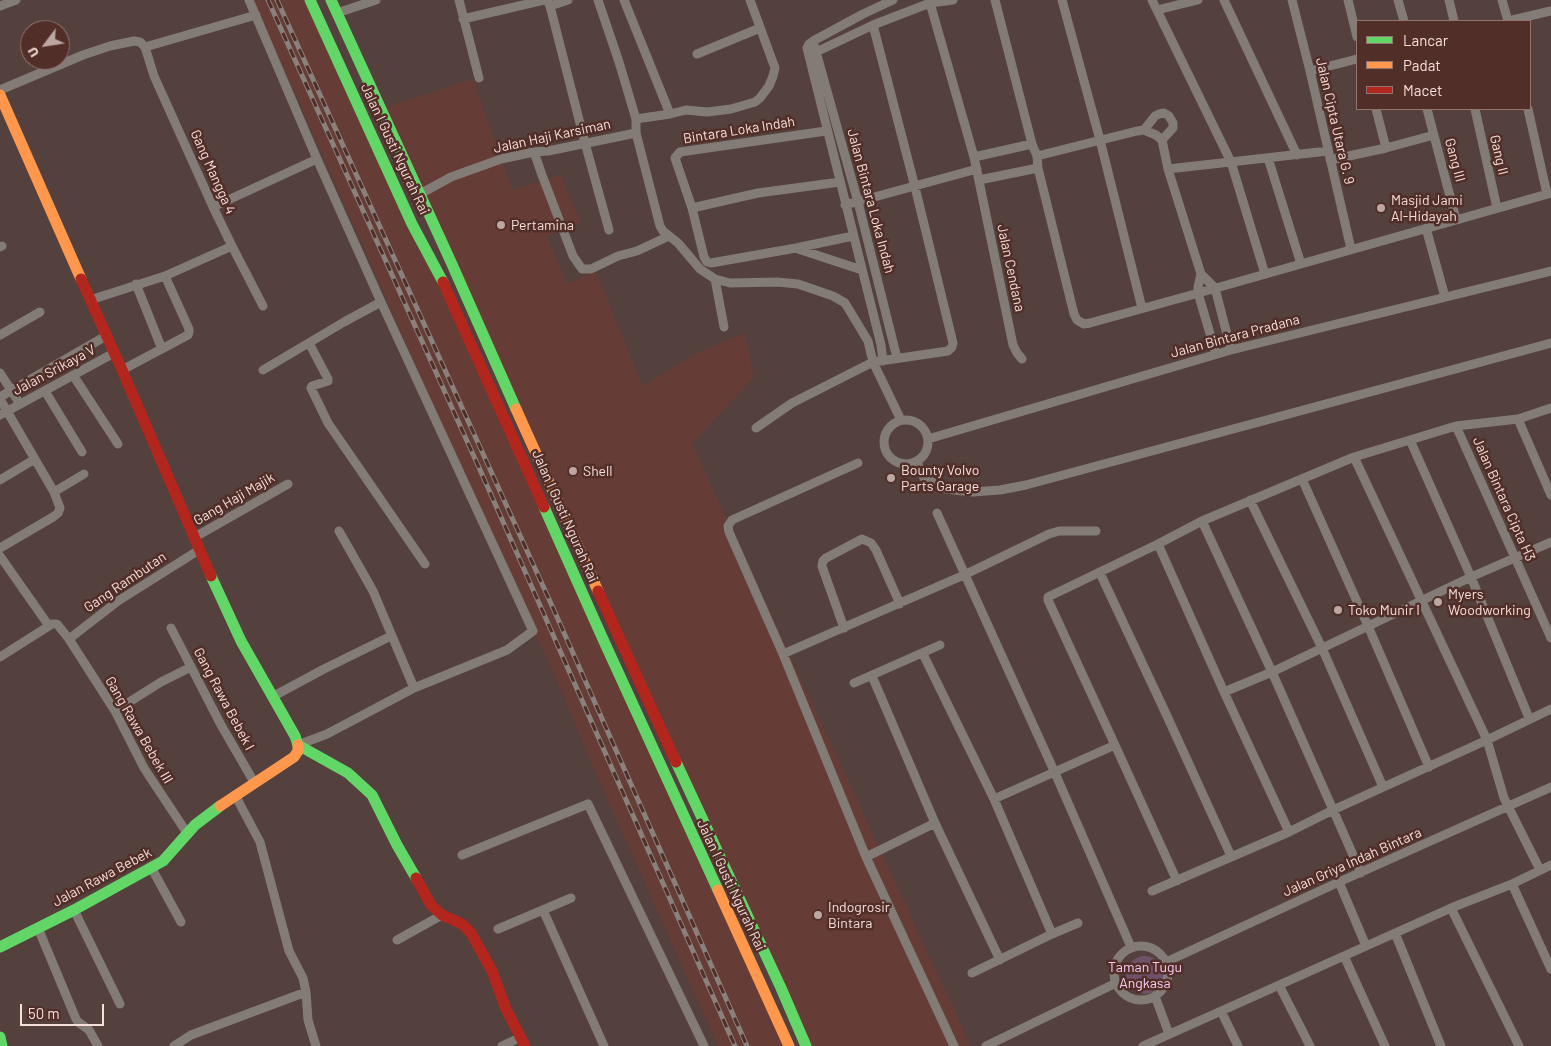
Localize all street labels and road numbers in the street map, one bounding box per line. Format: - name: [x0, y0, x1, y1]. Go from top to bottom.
- street label: Jalan Cipta Utara G. 9: [1312, 56, 1358, 186]
- street label: Jalan I Gusti Ngurah Rai: [357, 81, 433, 217]
- street label: Bintara Loka Indah: [682, 113, 796, 147]
- street label: Jalan Haji Karsiman: [492, 115, 612, 157]
- street label: Gang Mangga 4: [187, 127, 239, 217]
- street label: Jalan Bintara Loka Indah: [844, 127, 898, 275]
- street label: Gang II: [1486, 133, 1512, 177]
- street label: Gang III: [1441, 136, 1469, 184]
- street label: Jalan Cendana: [994, 223, 1028, 313]
- street label: Jalan Bintara Pradana: [1169, 311, 1301, 361]
- street label: Jalan Srikaya V: [10, 341, 98, 399]
- street label: Jalan Bintara Cipta H3: [1469, 434, 1539, 564]
- street label: Jalan I Gusti Ngurah Rai: [528, 447, 602, 585]
- street label: Gang Haji Majik: [190, 469, 278, 529]
- street label: Gang Rambutan: [81, 548, 169, 616]
- street label: Gang Rawa Bebek I: [190, 645, 258, 753]
- street label: Gang Rawa Bebek III: [101, 673, 177, 787]
- street label: Jalan I Gusti Ngurah Rai: [693, 817, 769, 953]
- street label: Jalan Griya Indah Bintara: [1280, 824, 1424, 900]
- street label: Jalan Rawa Bebek: [50, 844, 154, 910]

